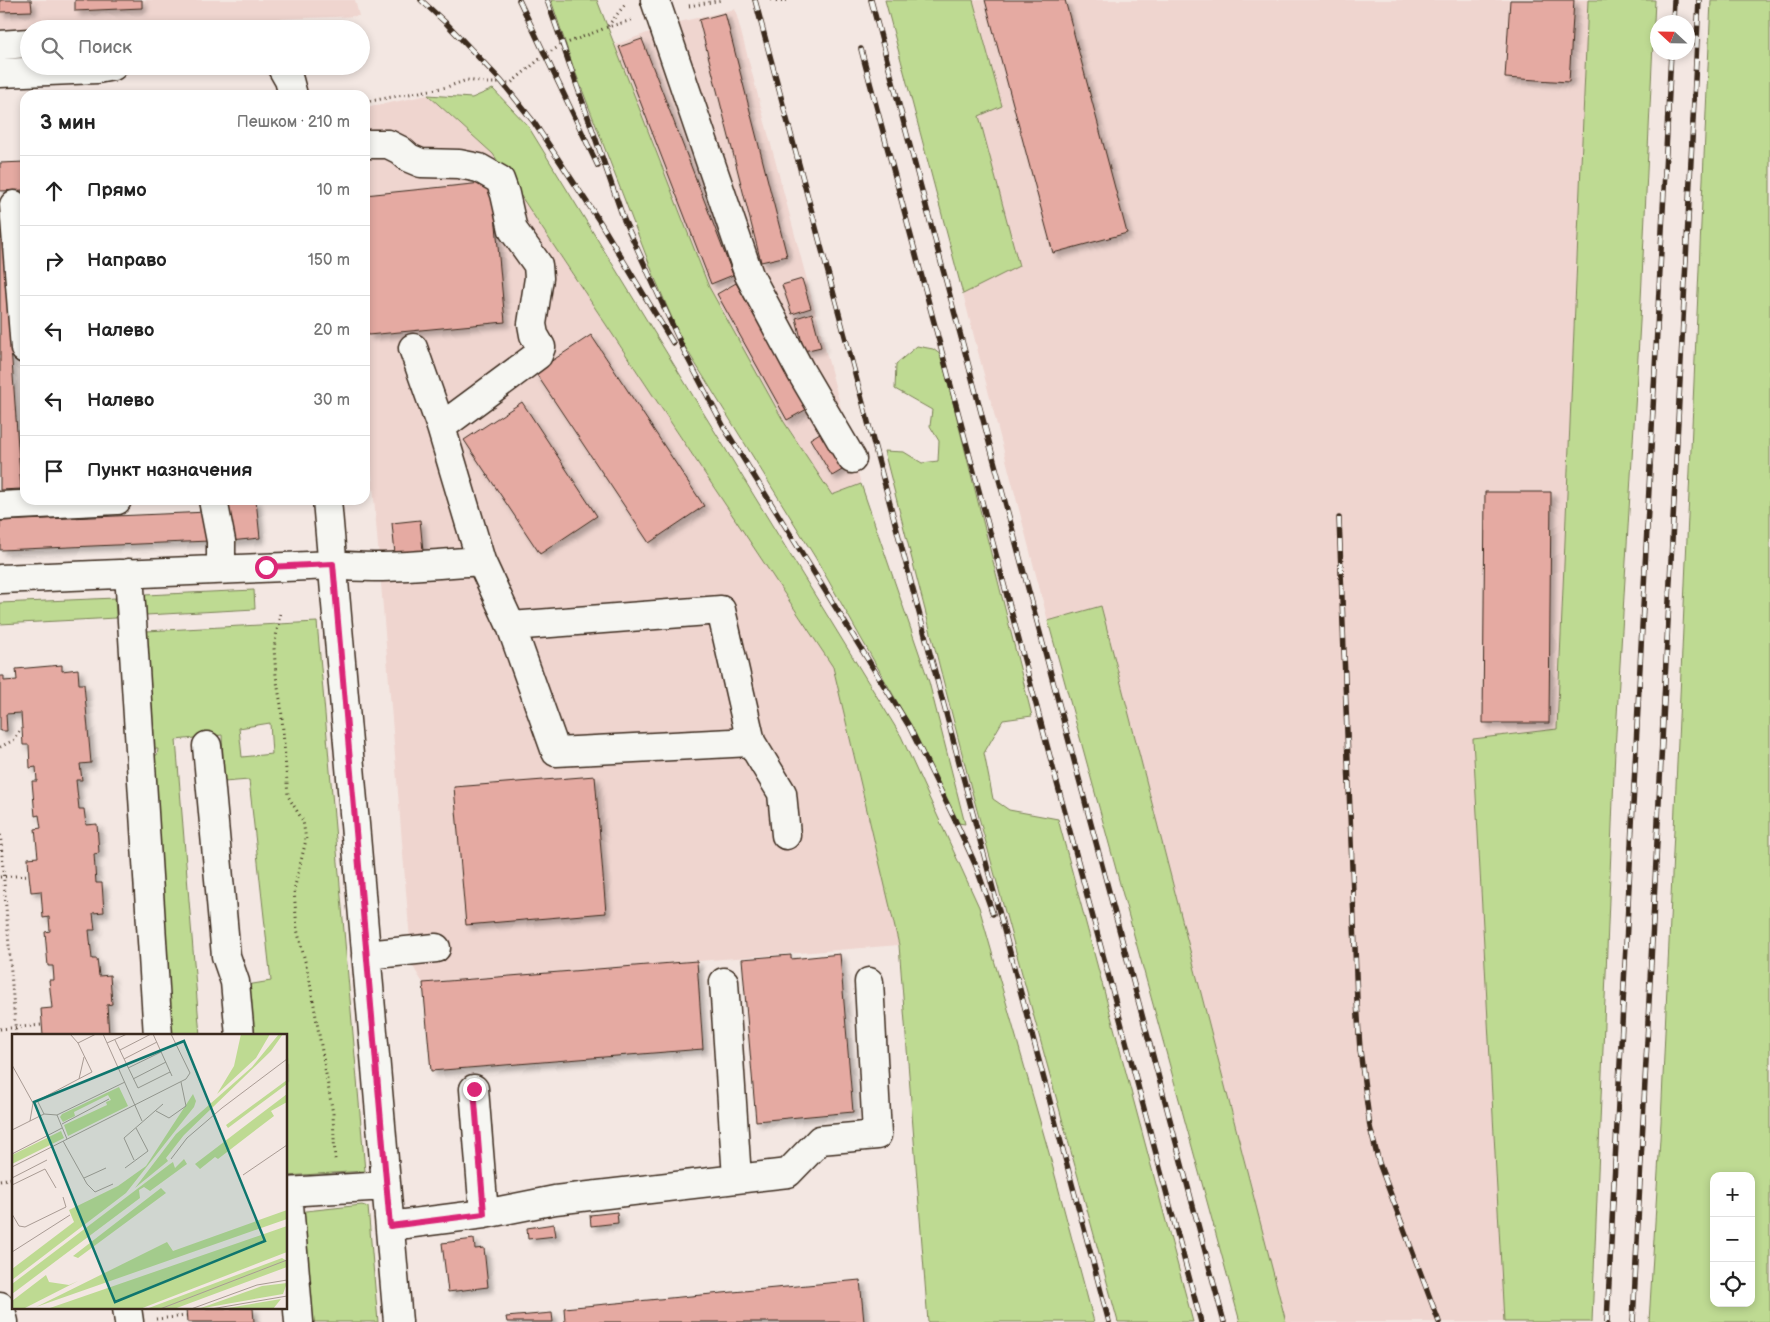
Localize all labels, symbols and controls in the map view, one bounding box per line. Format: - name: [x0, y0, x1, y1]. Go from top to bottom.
- north arrow: [1650, 15, 1695, 60]
- search box: [20, 20, 370, 75]
- icon: search: [38, 34, 66, 62]
- text: Поиск: [78, 36, 132, 59]
- text: 3 мин: [40, 110, 96, 135]
- text: Пешком · 210 m: [237, 113, 350, 132]
- icon: ahead: [40, 177, 68, 205]
- text: Прямо: [87, 179, 147, 202]
- text: 10 m: [317, 181, 350, 200]
- icon: right: [40, 247, 68, 275]
- text: Направо: [87, 249, 167, 272]
- text: 150 m: [308, 251, 350, 270]
- icon: left: [40, 317, 68, 345]
- text: Налево: [87, 319, 154, 342]
- text: 20 m: [314, 321, 350, 340]
- icon: left: [40, 387, 68, 415]
- text: Налево: [87, 389, 154, 412]
- text: 30 m: [313, 391, 350, 410]
- icon: arrive: [40, 457, 68, 485]
- text: Пункт назначения: [87, 459, 252, 482]
- route start: [255, 556, 278, 579]
- inset map: [12, 1034, 288, 1310]
- route end: [463, 1078, 486, 1101]
- map controls: [1710, 1172, 1755, 1307]
- button: +: [1710, 1172, 1755, 1217]
- button: −: [1710, 1217, 1755, 1262]
- button: locate: [1710, 1262, 1755, 1307]

